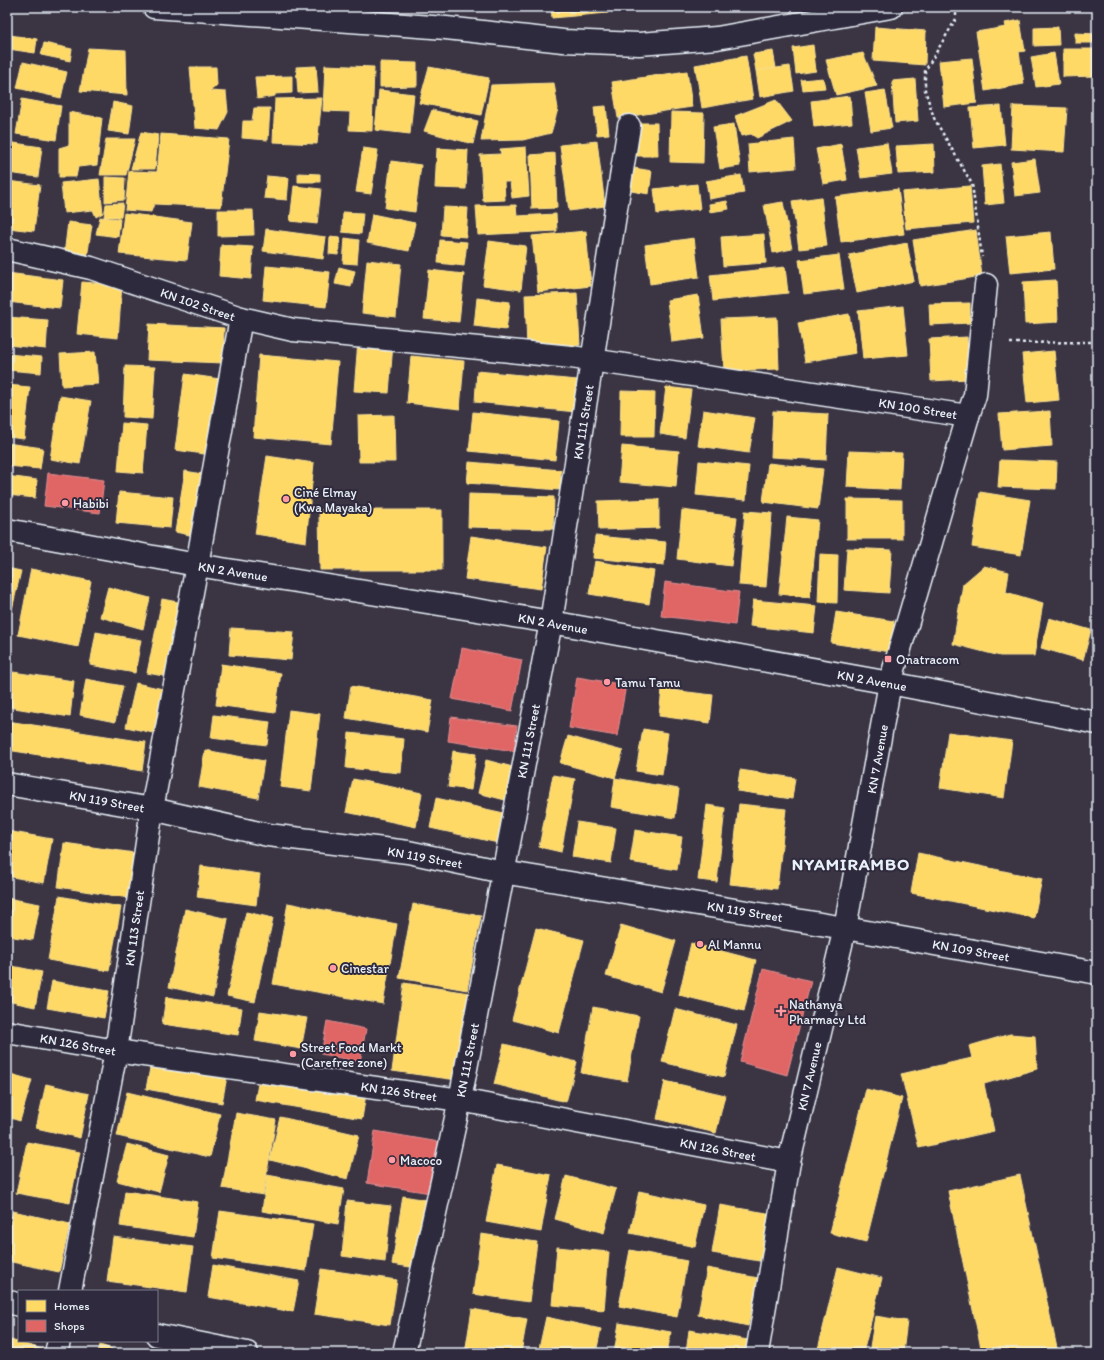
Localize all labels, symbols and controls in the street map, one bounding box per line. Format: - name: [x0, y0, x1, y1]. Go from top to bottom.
- street label: KN 102 Street: [158, 285, 237, 324]
- street label: KN 111 Street: [570, 384, 597, 460]
- street label: KN 100 Street: [878, 395, 958, 422]
- place label: Ciné Elmay (Kwa Mayaka): [294, 485, 372, 515]
- marker: Ciné Elmay (Kwa Mayaka): [281, 494, 291, 504]
- place label: Habibi: [73, 496, 109, 511]
- marker: Habibi: [60, 498, 70, 508]
- street label: KN 2 Avenue: [197, 559, 269, 584]
- street label: KN 2 Avenue: [517, 610, 589, 637]
- place label: Onatracom: [896, 652, 960, 667]
- marker: Onatracom: [883, 654, 893, 664]
- street label: KN 2 Avenue: [836, 667, 908, 694]
- place label: Tamu Tamu: [615, 675, 680, 690]
- marker: Tamu Tamu: [602, 677, 612, 687]
- street label: KN 111 Street: [514, 703, 543, 780]
- street label: KN 7 Avenue: [864, 723, 891, 795]
- street label: KN 119 Street: [68, 787, 146, 816]
- street label: KN 119 Street: [386, 843, 464, 872]
- district label: NYAMIRAMBO: [792, 854, 910, 874]
- street label: KN 113 Street: [122, 889, 147, 967]
- street label: KN 119 Street: [706, 898, 784, 925]
- street label: KN 109 Street: [931, 936, 1011, 965]
- place label: Al Mannu: [708, 937, 761, 952]
- marker: Al Mannu: [695, 939, 705, 949]
- place label: Cinestar: [341, 961, 390, 976]
- marker: Cinestar: [328, 963, 338, 973]
- place label: Nathanya Pharmacy Ltd: [789, 997, 866, 1027]
- marker: Nathanya Pharmacy Ltd: [776, 1006, 786, 1016]
- street label: KN 111 Street: [453, 1022, 482, 1099]
- street label: KN 126 Street: [39, 1030, 117, 1059]
- place label: Street Food Markt (Carefree zone): [301, 1040, 402, 1070]
- street label: KN 7 Avenue: [794, 1040, 825, 1112]
- marker: Street Food Markt (Carefree zone): [288, 1049, 298, 1059]
- street label: KN 126 Street: [360, 1079, 438, 1104]
- street label: KN 126 Street: [679, 1135, 757, 1164]
- place label: Macoco: [400, 1153, 443, 1168]
- marker: Macoco: [387, 1155, 397, 1165]
- legend: [18, 1290, 158, 1342]
- text: Homes: [54, 1299, 90, 1313]
- text: Shops: [54, 1319, 85, 1333]

